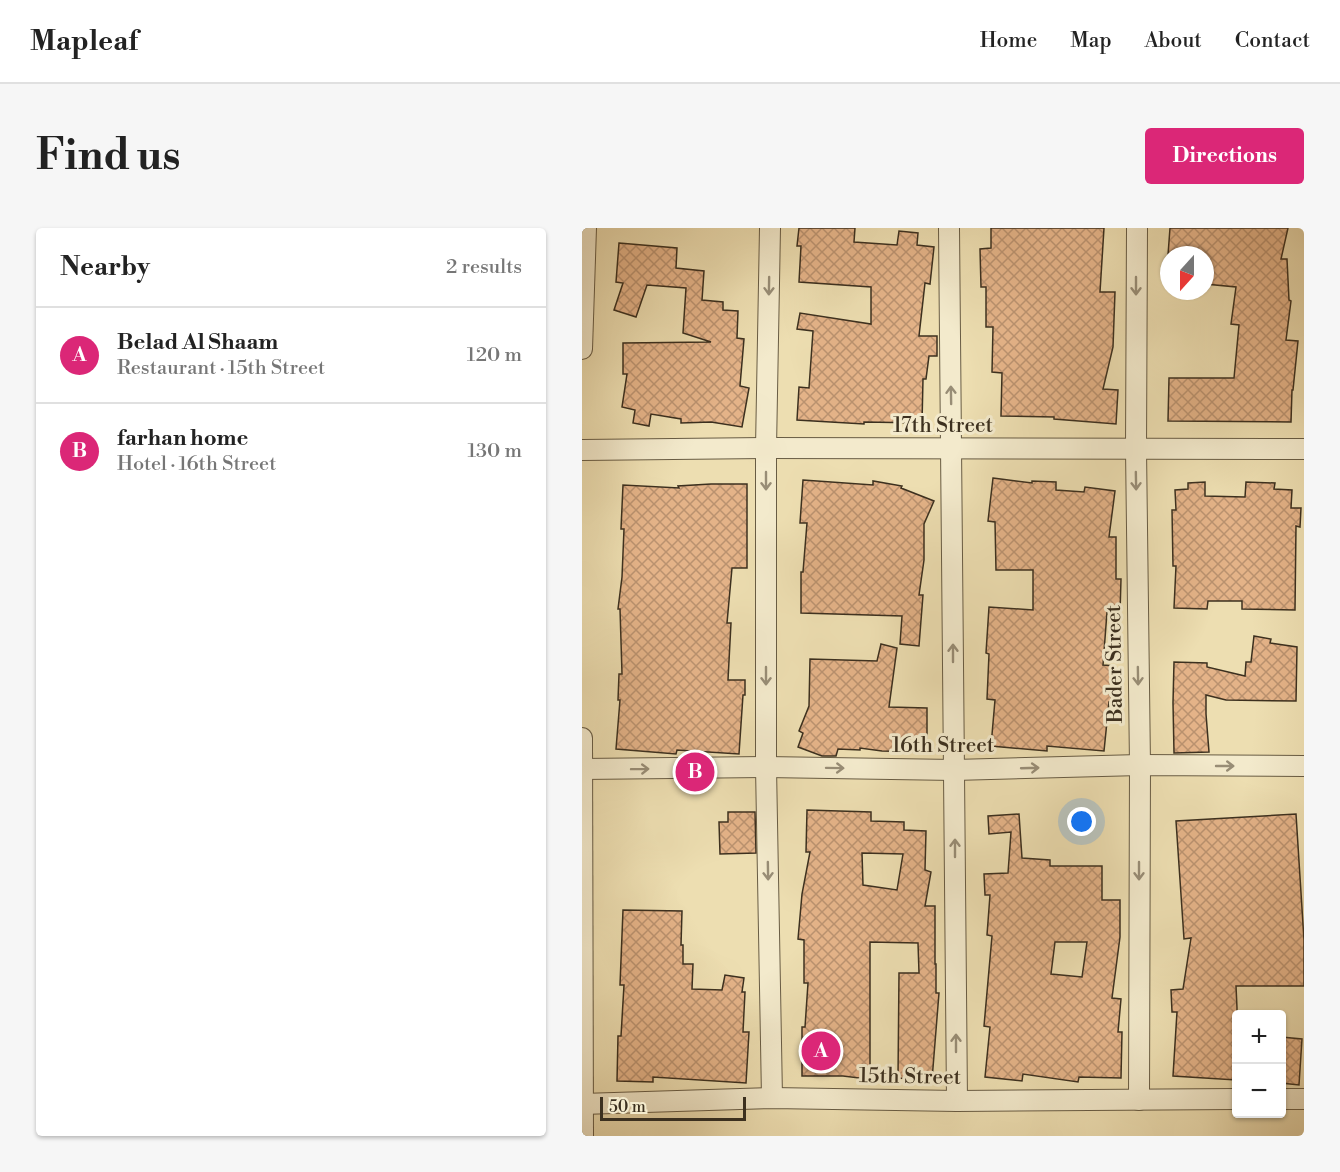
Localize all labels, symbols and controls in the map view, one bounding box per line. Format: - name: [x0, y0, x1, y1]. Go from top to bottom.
- text: Mapleaf: [30, 24, 138, 59]
- text: Home: [980, 28, 1037, 54]
- text: Map: [1070, 28, 1112, 54]
- text: About: [1145, 28, 1202, 54]
- text: Contact: [1235, 28, 1310, 54]
- button: Directions: [1145, 128, 1304, 184]
- text: Find us: [36, 130, 180, 183]
- north arrow: [1160, 246, 1214, 300]
- text: Nearby: [60, 251, 150, 283]
- text: 2 results: [446, 255, 522, 280]
- one-way arrow: [763, 276, 774, 296]
- one-way arrow: [1131, 276, 1142, 296]
- text: Belad Al Shaam: [117, 329, 278, 356]
- text: A: [72, 343, 87, 368]
- text: 120 m: [467, 343, 522, 368]
- text: Restaurant · 15th Street: [117, 356, 325, 381]
- one-way arrow: [945, 385, 957, 405]
- street label: 17th Street: [893, 413, 994, 439]
- text: farhan home: [117, 425, 248, 452]
- text: B: [72, 439, 87, 464]
- text: 130 m: [467, 439, 522, 464]
- text: Hotel · 16th Street: [117, 452, 276, 477]
- one-way arrow: [760, 471, 772, 491]
- one-way arrow: [1130, 471, 1142, 491]
- street label: Bader Street: [1101, 604, 1129, 724]
- one-way arrow: [947, 643, 959, 663]
- one-way arrow: [760, 666, 772, 686]
- one-way arrow: [1133, 666, 1144, 686]
- street label: 16th Street: [892, 733, 995, 759]
- pin: B: [676, 750, 714, 794]
- one-way arrow: [1215, 760, 1235, 771]
- one-way arrow: [825, 762, 845, 774]
- one-way arrow: [1020, 762, 1040, 774]
- one-way arrow: [630, 763, 650, 774]
- your location: [1067, 807, 1096, 836]
- one-way arrow: [949, 838, 961, 858]
- one-way arrow: [762, 861, 773, 881]
- one-way arrow: [1133, 861, 1145, 881]
- map controls: [1232, 1010, 1286, 1118]
- button: +: [1232, 1010, 1286, 1064]
- pin: A: [802, 1028, 840, 1074]
- one-way arrow: [950, 1033, 962, 1053]
- street label: 15th Street: [859, 1063, 962, 1091]
- button: −: [1232, 1064, 1286, 1118]
- scale bar: [600, 1094, 746, 1122]
- text: 50 m: [609, 1097, 646, 1117]

